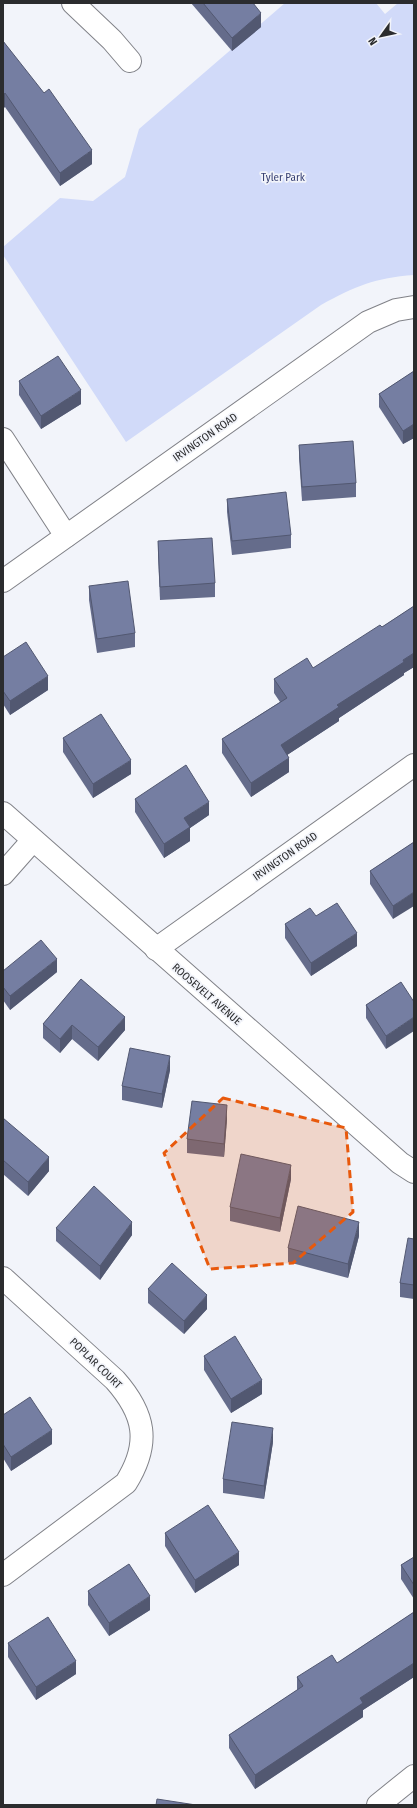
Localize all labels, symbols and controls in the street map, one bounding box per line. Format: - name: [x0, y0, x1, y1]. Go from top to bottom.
- north arrow: [361, 16, 401, 56]
- text: N: [366, 35, 380, 47]
- park label: Tyler Park: [261, 171, 306, 184]
- street label: IRVINGTON ROAD: [171, 410, 240, 464]
- street label: IRVINGTON ROAD: [251, 829, 320, 883]
- street label: ROOSEVELT AVENUE: [169, 961, 244, 1028]
- street label: POPLAR COURT: [67, 1335, 125, 1392]

